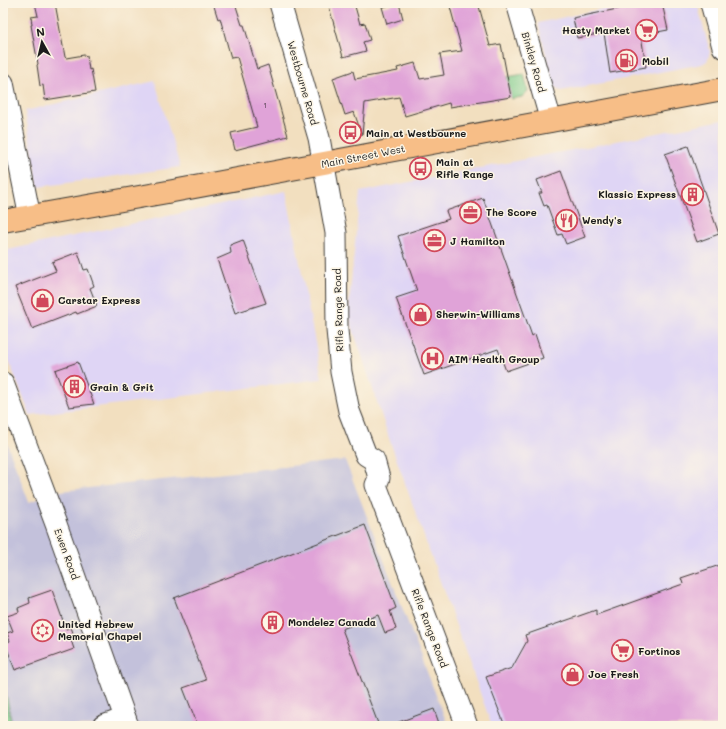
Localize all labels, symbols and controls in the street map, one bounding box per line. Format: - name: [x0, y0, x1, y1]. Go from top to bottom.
- supermarket icon: Hasty Market: [633, 17, 659, 43]
- north arrow: [22, 22, 62, 62]
- place label: Hasty Market: [562, 23, 631, 37]
- text: N: [35, 24, 46, 40]
- street label: Binkley Road: [519, 30, 549, 94]
- street label: Westbourne Road: [284, 39, 322, 127]
- fuel station icon: Mobil: [614, 48, 640, 74]
- place label: Mobil: [642, 54, 669, 68]
- house number: 1: [263, 100, 267, 110]
- bus stop icon: Main at Westbourne: [337, 120, 363, 146]
- place label: Main at Westbourne: [366, 126, 466, 140]
- street label: Main Street West: [320, 141, 406, 171]
- bus stop icon: Main at Rifle Range: [408, 155, 434, 181]
- place label: Main at Rifle Range: [436, 155, 494, 181]
- building icon: Klassic Express: [679, 181, 705, 207]
- place label: Klassic Express: [598, 187, 676, 201]
- office icon: The Score: [458, 199, 484, 225]
- place label: The Score: [486, 205, 537, 219]
- restaurant icon: Wendy's: [553, 207, 579, 233]
- place label: Wendy's: [582, 213, 622, 227]
- office icon: J Hamilton: [421, 228, 447, 254]
- place label: J Hamilton: [450, 234, 505, 248]
- street label: Rifle Range Road: [330, 268, 346, 352]
- shop icon: Carstar Express: [29, 287, 55, 313]
- place label: Carstar Express: [58, 293, 140, 307]
- shop icon: Sherwin-Williams: [408, 301, 434, 327]
- place label: Sherwin-Williams: [436, 307, 520, 321]
- hospital icon: AIM Health Group: [419, 346, 445, 372]
- place label: AIM Health Group: [448, 352, 539, 366]
- building icon: Grain & Grit: [61, 374, 87, 400]
- place label: Grain & Grit: [90, 380, 154, 394]
- street label: Ewen Road: [51, 527, 83, 581]
- street label: Rifle Range Road: [408, 586, 452, 670]
- building icon: Mondelez Canada: [259, 609, 285, 635]
- place label: Mondelez Canada: [288, 615, 376, 629]
- synagogue icon: United Hebrew Memorial Chapel: [29, 617, 55, 643]
- place label: United Hebrew Memorial Chapel: [58, 617, 142, 643]
- supermarket icon: Fortinos: [609, 638, 635, 664]
- place label: Fortinos: [638, 644, 680, 658]
- shop icon: Joe Fresh: [559, 661, 585, 687]
- place label: Joe Fresh: [588, 667, 639, 681]

